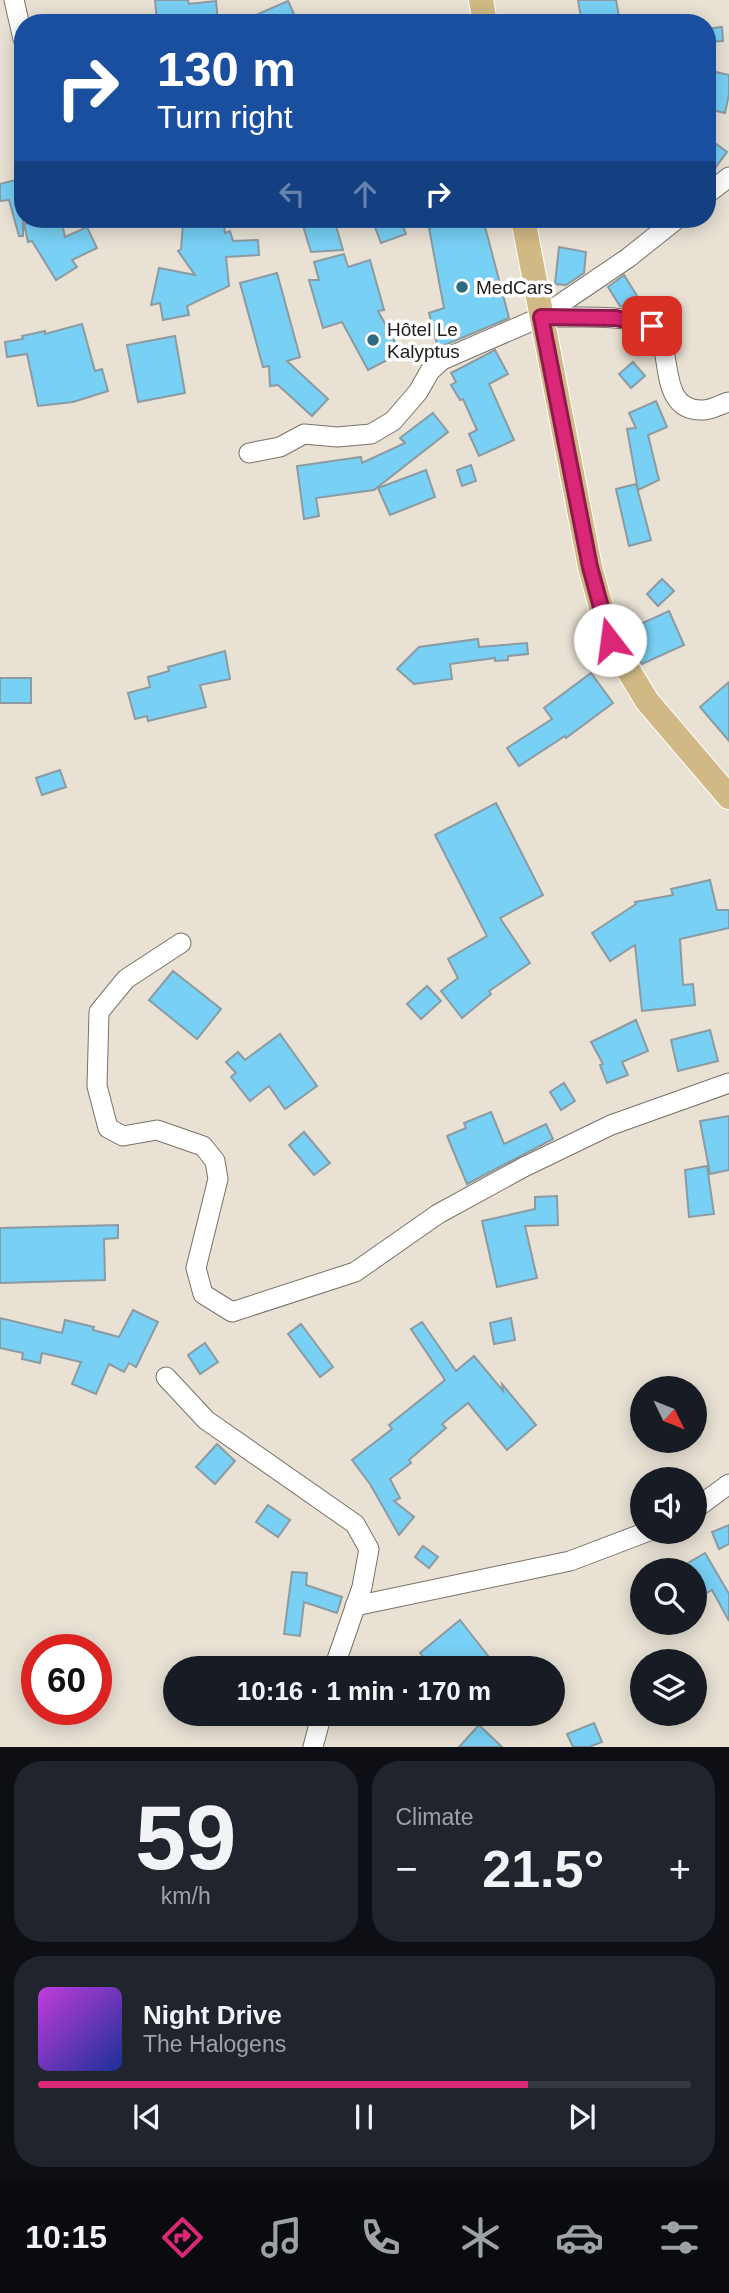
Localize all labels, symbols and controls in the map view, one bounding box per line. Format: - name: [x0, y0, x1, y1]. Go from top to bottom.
- icon: right: [42, 42, 133, 133]
- text: 130 m: [157, 42, 296, 96]
- text: Turn right: [157, 99, 293, 135]
- icon: left: [273, 175, 311, 213]
- icon: ahead: [346, 175, 384, 213]
- icon: right: [419, 175, 457, 213]
- place label: MedCars: [476, 277, 553, 298]
- marker: MedCars: [454, 279, 470, 295]
- pin: [622, 296, 682, 356]
- icon: arrive: [633, 307, 671, 345]
- place label: Hôtel Le Kalyptus: [387, 319, 460, 362]
- marker: Hôtel Le Kalyptus: [365, 332, 381, 348]
- position arrow: [573, 603, 647, 677]
- north arrow: [630, 1376, 707, 1452]
- map controls: [630, 1376, 707, 1726]
- button: sound: [630, 1467, 707, 1544]
- button: search: [630, 1558, 707, 1635]
- speed limit sign: 60: [21, 1634, 112, 1725]
- button: layers: [630, 1649, 707, 1726]
- text: 10:16 · 1 min · 170 m: [237, 1676, 491, 1706]
- text: 59: [135, 1787, 236, 1888]
- text: Climate: [396, 1804, 473, 1830]
- text: 21.5°: [482, 1840, 604, 1898]
- text: −: [396, 1848, 418, 1890]
- text: +: [669, 1848, 691, 1890]
- text: km/h: [161, 1883, 211, 1909]
- text: Night Drive: [143, 2000, 282, 2030]
- text: The Halogens: [143, 2031, 286, 2057]
- icon: previous: [128, 2098, 166, 2136]
- icon: pause: [345, 2098, 383, 2136]
- icon: next: [563, 2098, 601, 2136]
- icon: directions: [158, 2213, 207, 2262]
- icon: music: [257, 2213, 306, 2262]
- icon: phone: [356, 2213, 405, 2262]
- icon: climate: [456, 2213, 505, 2262]
- icon: car: [555, 2213, 604, 2262]
- icon: filters: [655, 2213, 704, 2262]
- text: 10:15: [25, 2219, 107, 2255]

